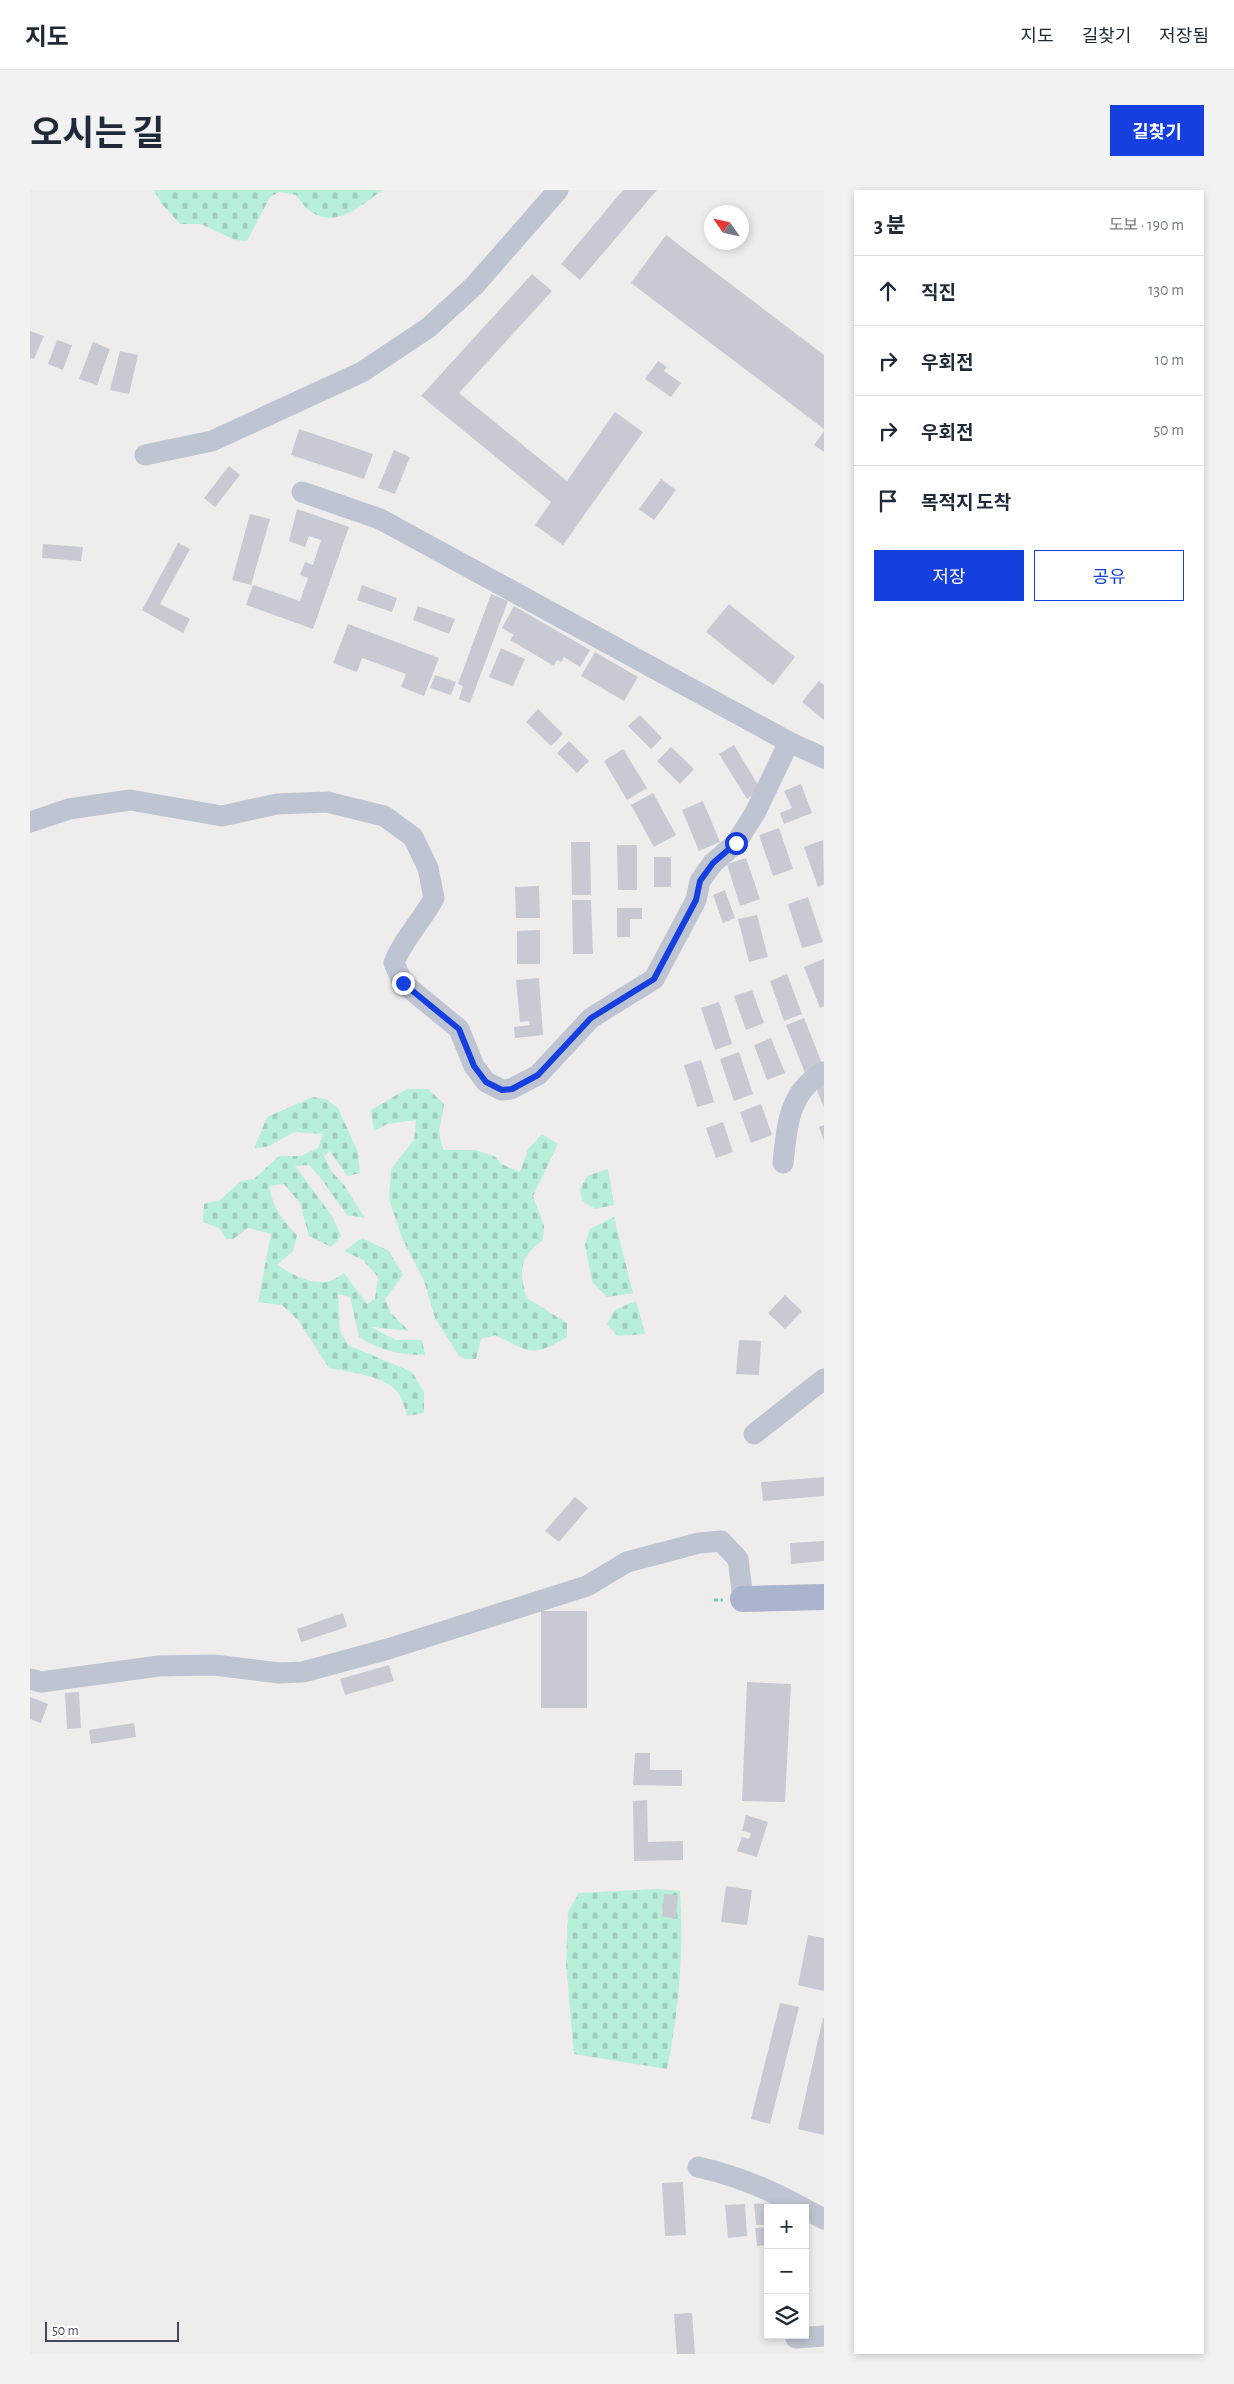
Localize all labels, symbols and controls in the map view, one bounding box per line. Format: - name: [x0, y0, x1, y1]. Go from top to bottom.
- text: 지도: [25, 26, 69, 50]
- text: 지도: [1021, 28, 1054, 46]
- text: 길찾기: [1082, 28, 1131, 46]
- text: 저장됨: [1159, 28, 1209, 46]
- button: 길찾기: [1110, 105, 1204, 156]
- text: 오시는 길: [30, 117, 164, 152]
- north arrow: [704, 205, 749, 250]
- text: 3 분: [874, 215, 906, 236]
- text: 도보 · 190 m: [1109, 217, 1184, 233]
- icon: ahead: [874, 277, 902, 305]
- text: 130 m: [1148, 282, 1184, 298]
- text: 직진: [921, 284, 956, 303]
- icon: right: [874, 347, 902, 375]
- text: 10 m: [1155, 352, 1184, 368]
- text: 우회전: [921, 354, 973, 373]
- icon: right: [874, 417, 902, 445]
- text: 50 m: [1153, 422, 1184, 438]
- text: 우회전: [921, 424, 973, 443]
- icon: arrive: [874, 487, 902, 515]
- text: 목적지 도착: [921, 494, 1011, 513]
- button: 저장: [874, 550, 1024, 601]
- button: 공유: [1034, 550, 1184, 601]
- route start: [725, 832, 748, 855]
- route end: [392, 972, 415, 995]
- map controls: [764, 2204, 809, 2339]
- button: +: [764, 2204, 809, 2249]
- button: −: [764, 2249, 809, 2294]
- button: layers: [764, 2294, 809, 2339]
- scale bar: [45, 2319, 179, 2342]
- text: 50 m: [52, 2324, 79, 2338]

